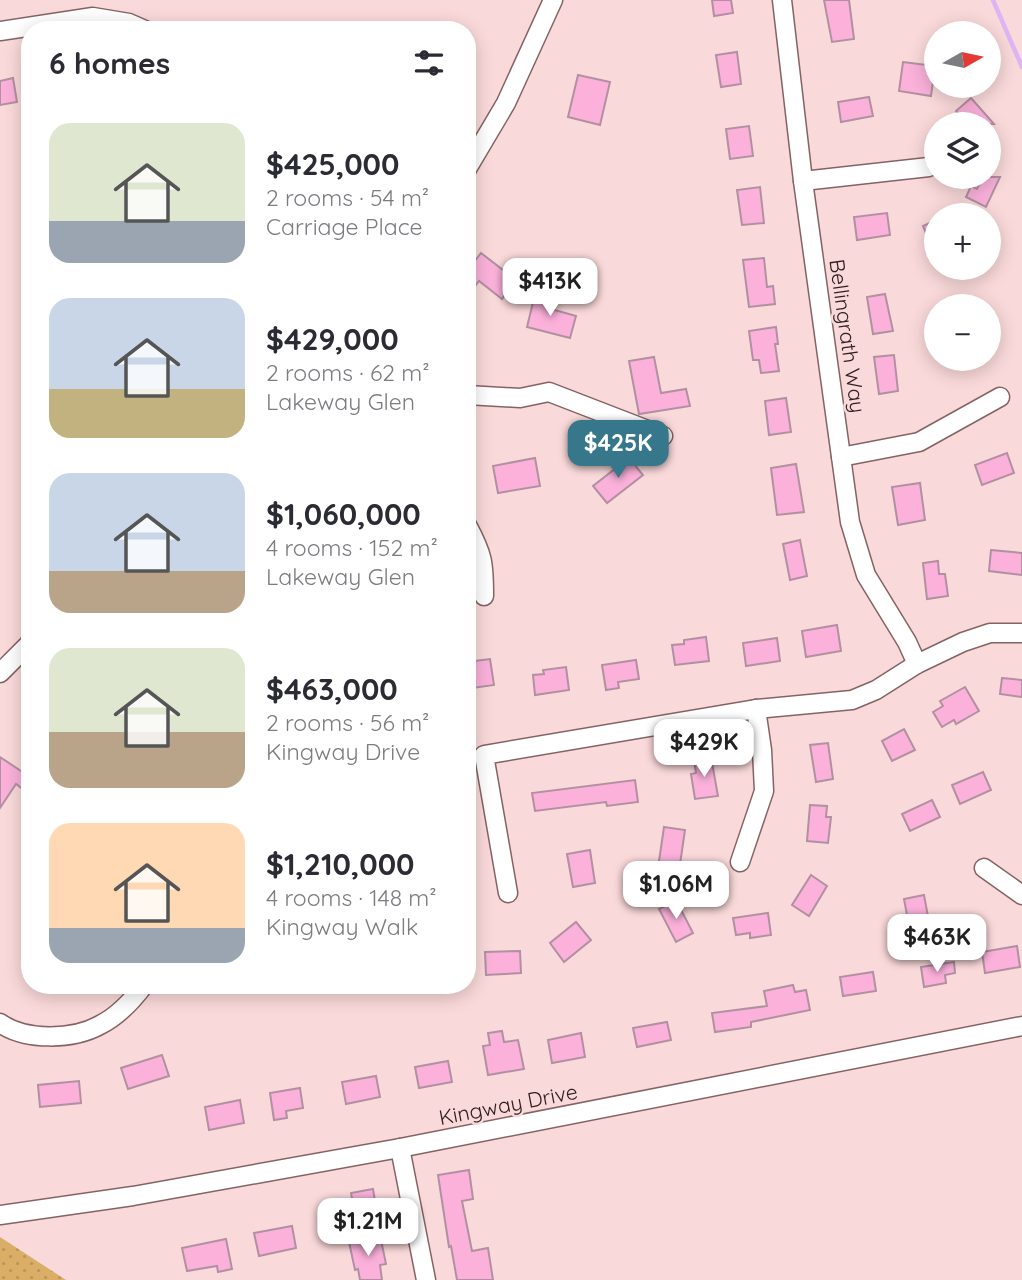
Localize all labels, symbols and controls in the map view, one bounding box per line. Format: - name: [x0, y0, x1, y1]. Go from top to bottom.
- north arrow: [924, 21, 1001, 98]
- map controls: [924, 21, 1001, 371]
- text: 6 homes: [49, 44, 170, 82]
- icon: filters: [410, 44, 448, 82]
- button: layers: [924, 112, 1001, 189]
- text: $425,000: [266, 145, 399, 183]
- icon: home: [105, 151, 189, 235]
- text: 2 rooms · 54 m²: [266, 183, 429, 212]
- button: +: [924, 203, 1001, 280]
- text: Carriage Place: [266, 212, 423, 241]
- street label: Bellingrath Way: [824, 257, 872, 415]
- pin: $413K: [501, 258, 599, 318]
- text: $413K: [519, 266, 581, 295]
- button: −: [924, 294, 1001, 371]
- text: $429,000: [266, 320, 399, 358]
- icon: home: [105, 326, 189, 410]
- text: 2 rooms · 62 m²: [266, 358, 430, 387]
- text: Lakeway Glen: [266, 387, 415, 416]
- pin: $425K: [569, 420, 667, 480]
- text: $425K: [584, 428, 652, 457]
- text: $1,060,000: [266, 495, 421, 533]
- icon: home: [105, 501, 189, 585]
- text: 4 rooms · 152 m²: [266, 533, 438, 562]
- text: Lakeway Glen: [266, 562, 415, 591]
- text: $463,000: [266, 670, 398, 708]
- icon: home: [105, 676, 189, 760]
- text: 2 rooms · 56 m²: [266, 708, 429, 737]
- pin: $429K: [655, 720, 753, 779]
- text: $429K: [670, 727, 738, 756]
- text: Kingway Drive: [266, 737, 420, 766]
- text: $1,210,000: [266, 845, 415, 883]
- icon: home: [105, 851, 189, 935]
- pin: $1.06M: [619, 862, 733, 921]
- text: $1.06M: [639, 869, 713, 898]
- text: 4 rooms · 148 m²: [266, 883, 437, 912]
- text: Kingway Walk: [266, 912, 418, 941]
- pin: $463K: [888, 914, 986, 974]
- text: $463K: [903, 922, 971, 951]
- street label: Kingway Drive: [436, 1078, 580, 1130]
- pin: $1.21M: [311, 1198, 425, 1258]
- text: $1.21M: [333, 1206, 403, 1235]

